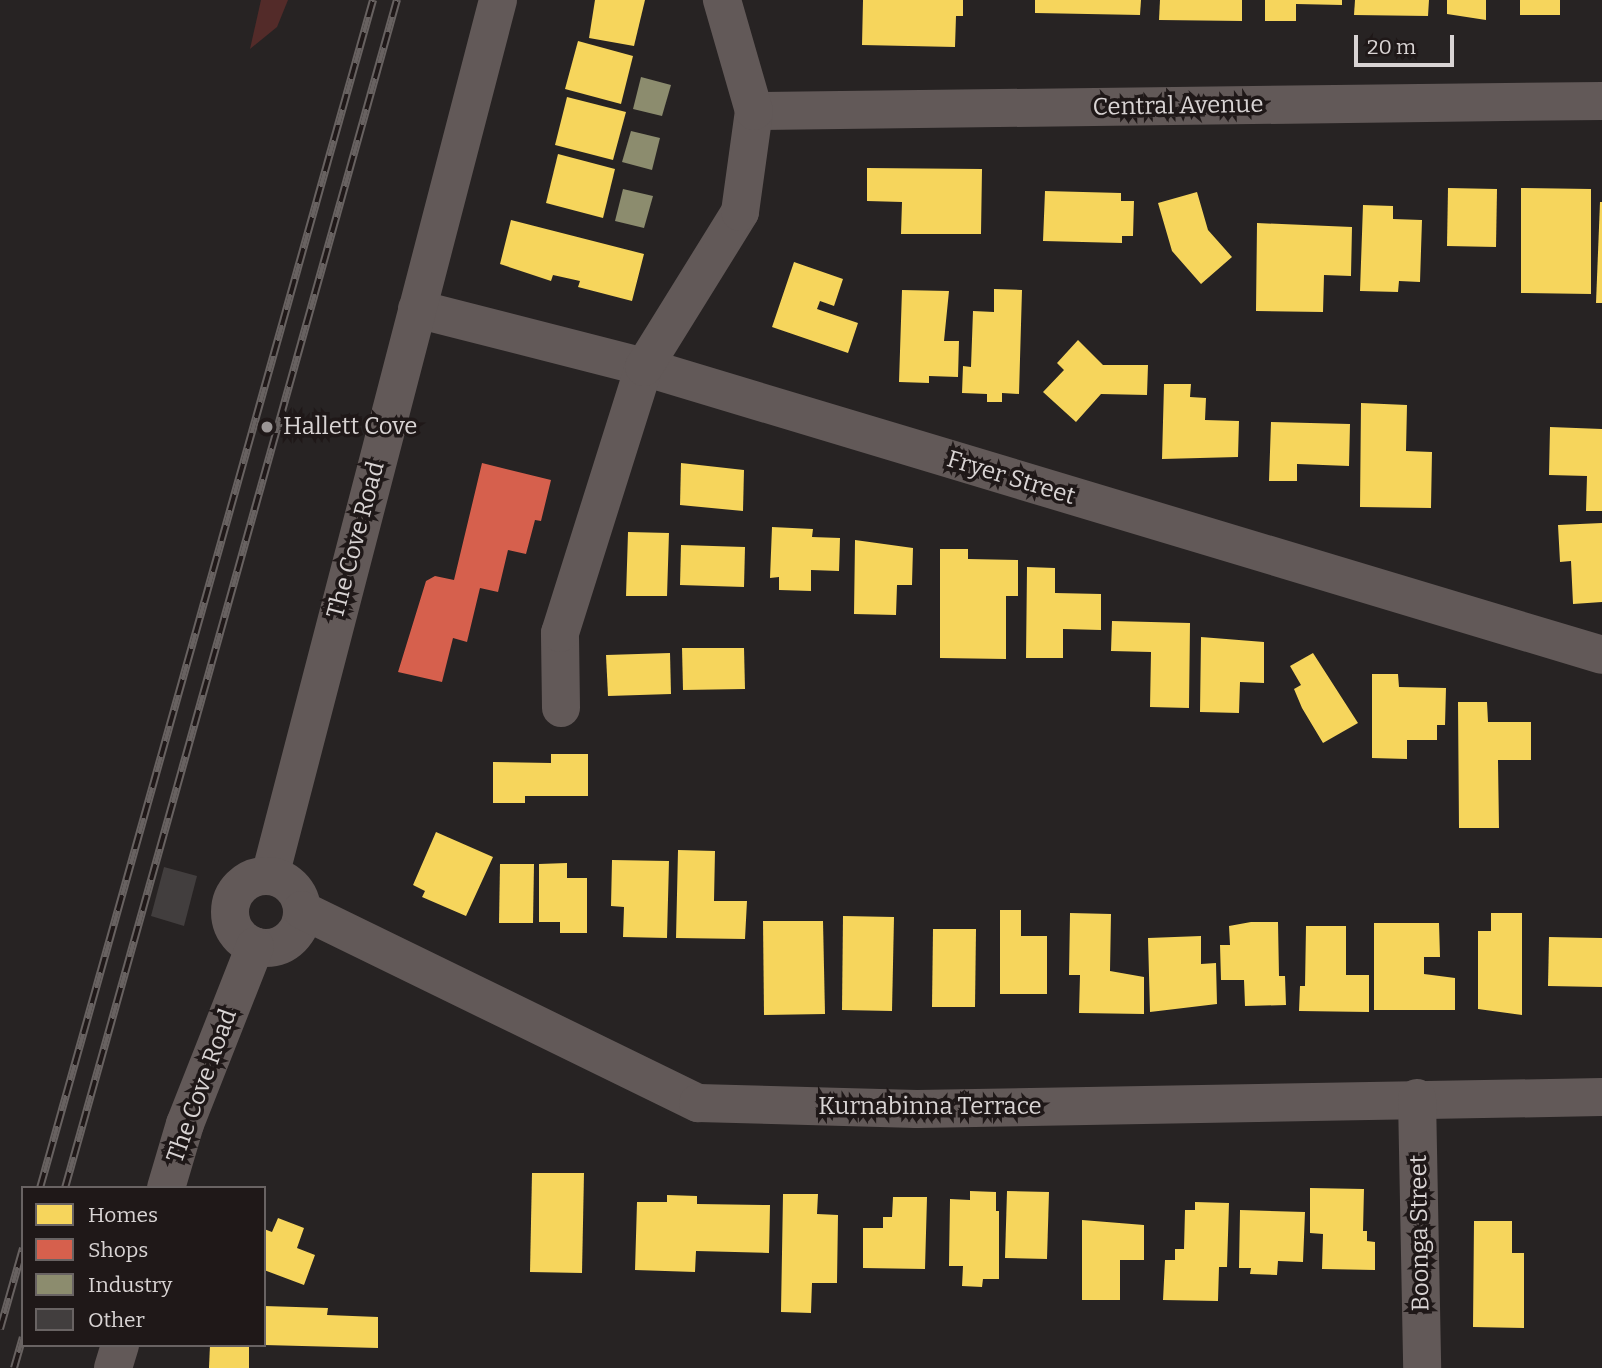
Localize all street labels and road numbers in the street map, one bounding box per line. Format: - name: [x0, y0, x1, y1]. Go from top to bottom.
- street label: Central Avenue: [1092, 90, 1264, 122]
- street label: Fryer Street: [943, 445, 1079, 511]
- street label: The Cove Road: [321, 458, 391, 622]
- street label: The Cove Road: [161, 1005, 243, 1167]
- street label: Kurnabinna Terrace: [818, 1093, 1042, 1121]
- street label: Boonga Street: [1404, 1154, 1436, 1312]

